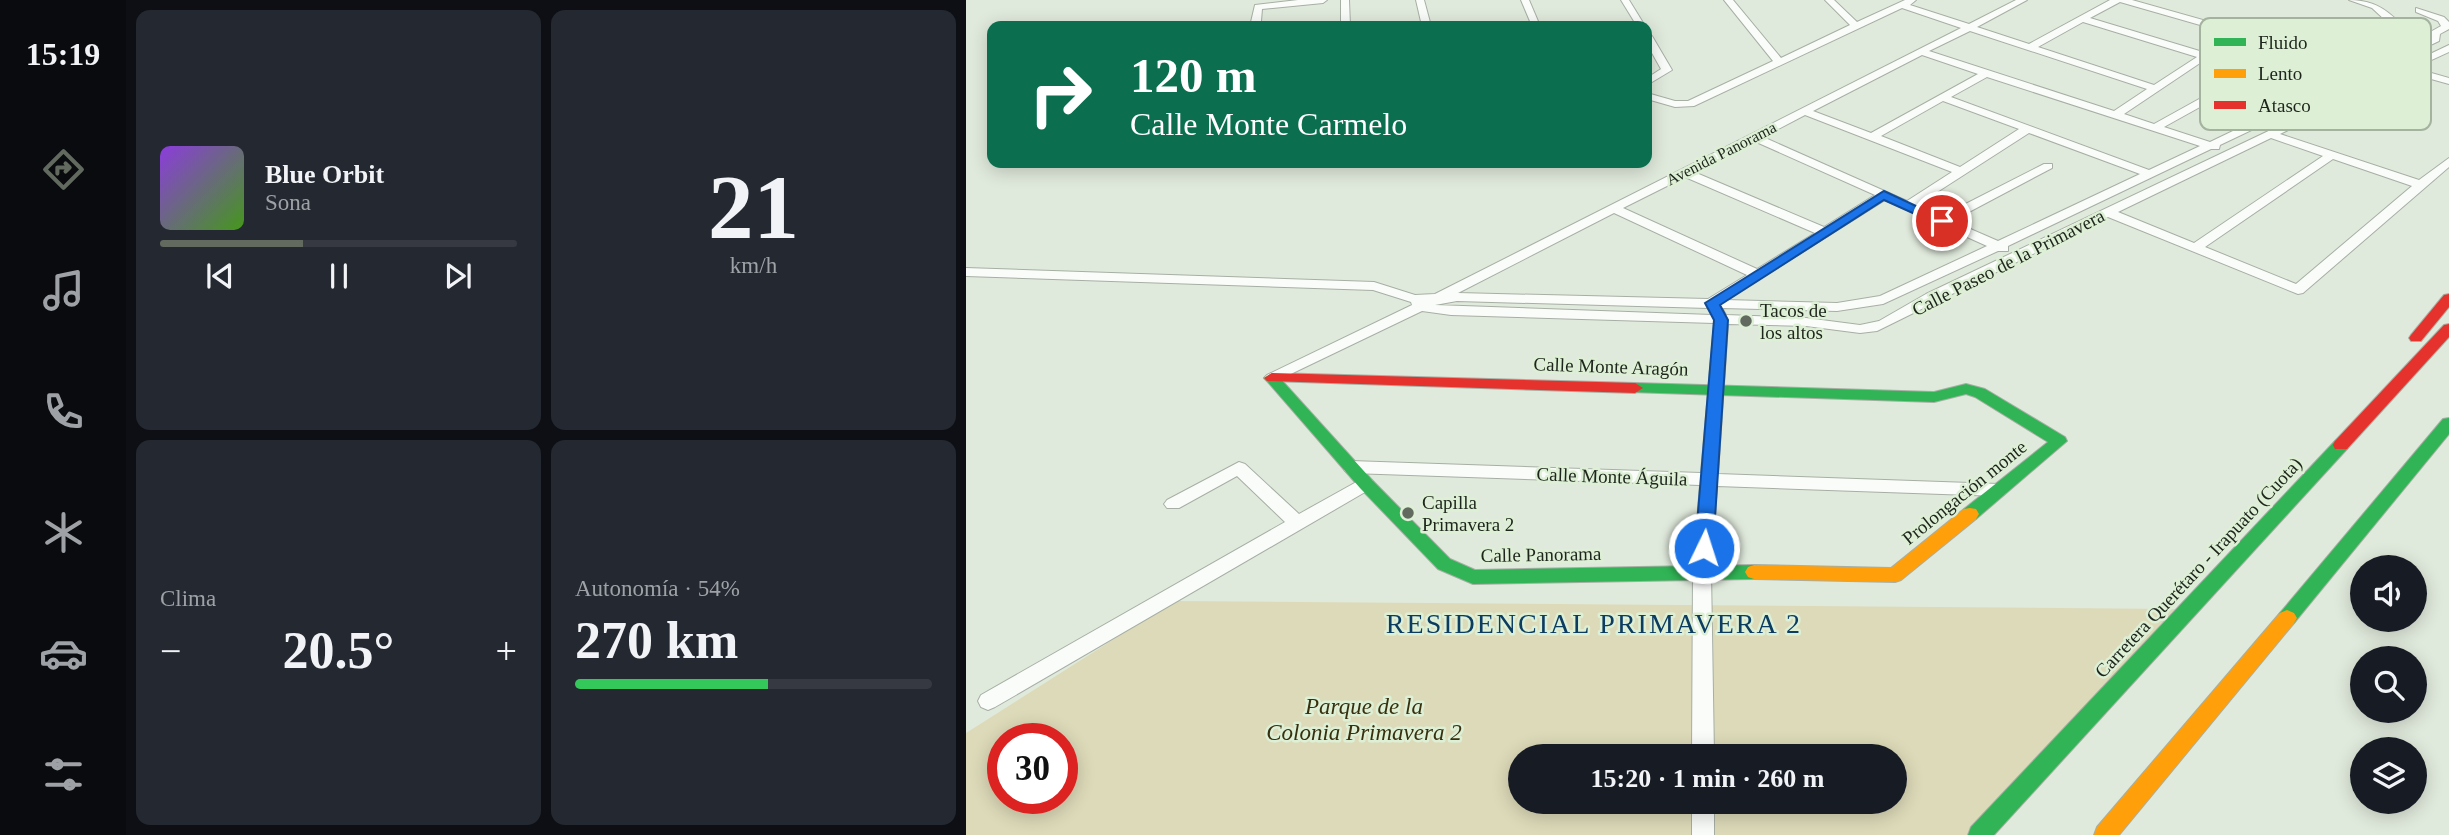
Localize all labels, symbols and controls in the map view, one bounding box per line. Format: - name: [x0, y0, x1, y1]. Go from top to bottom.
- legend: [2200, 18, 2431, 130]
- text: Fluido: [2258, 32, 2308, 53]
- text: 15:19: [26, 36, 100, 72]
- text: 120 m: [1130, 48, 1257, 103]
- icon: right: [1015, 49, 1106, 140]
- text: Lento: [2258, 63, 2302, 84]
- text: Atasco: [2258, 95, 2311, 116]
- text: Calle Monte Carmelo: [1130, 106, 1407, 142]
- street label: Avenida Panorama: [1663, 118, 1779, 188]
- icon: directions: [39, 145, 88, 194]
- text: 21: [708, 157, 799, 258]
- text: Blue Orbit: [265, 160, 384, 189]
- text: Sona: [265, 190, 311, 215]
- pin: [1912, 191, 1972, 251]
- icon: arrive: [1923, 202, 1961, 240]
- street label: Calle Paseo de la Primavera: [1908, 204, 2108, 320]
- text: km/h: [730, 253, 777, 278]
- icon: previous: [201, 257, 239, 295]
- icon: pause: [320, 257, 358, 295]
- icon: next: [439, 257, 477, 295]
- icon: music: [39, 266, 88, 315]
- place label: Tacos de los altos: [1760, 300, 1827, 343]
- marker: Tacos de los altos: [1738, 313, 1754, 329]
- street label: Calle Monte Aragón: [1533, 353, 1689, 380]
- icon: phone: [39, 387, 88, 436]
- street label: Prolongación monte: [1898, 436, 2031, 549]
- street label: Carretera Querétaro - Irapuato (Cuota): [2091, 453, 2307, 682]
- street label: Calle Monte Águila: [1536, 463, 1688, 490]
- place label: Capilla Primavera 2: [1422, 492, 1514, 535]
- marker: Capilla Primavera 2: [1400, 505, 1416, 521]
- icon: climate: [39, 508, 88, 557]
- position arrow: [1667, 511, 1741, 585]
- street label: Calle Panorama: [1480, 543, 1602, 566]
- map controls: [2350, 555, 2427, 814]
- button: sound: [2350, 555, 2427, 632]
- text: Autonomía · 54%: [575, 576, 740, 601]
- text: Clima: [160, 586, 216, 611]
- district label: RESIDENCIAL PRIMAVERA 2: [1386, 608, 1802, 639]
- text: 270 km: [575, 612, 738, 669]
- text: 20.5°: [283, 622, 394, 679]
- icon: car: [39, 629, 88, 678]
- text: −: [160, 630, 181, 672]
- text: +: [496, 630, 517, 672]
- button: search: [2350, 646, 2427, 723]
- park label: Parque de la Colonia Primavera 2: [1266, 694, 1462, 745]
- speed limit sign: 30: [987, 723, 1078, 814]
- button: layers: [2350, 737, 2427, 814]
- icon: filters: [39, 750, 88, 799]
- text: 15:20 · 1 min · 260 m: [1591, 764, 1825, 793]

